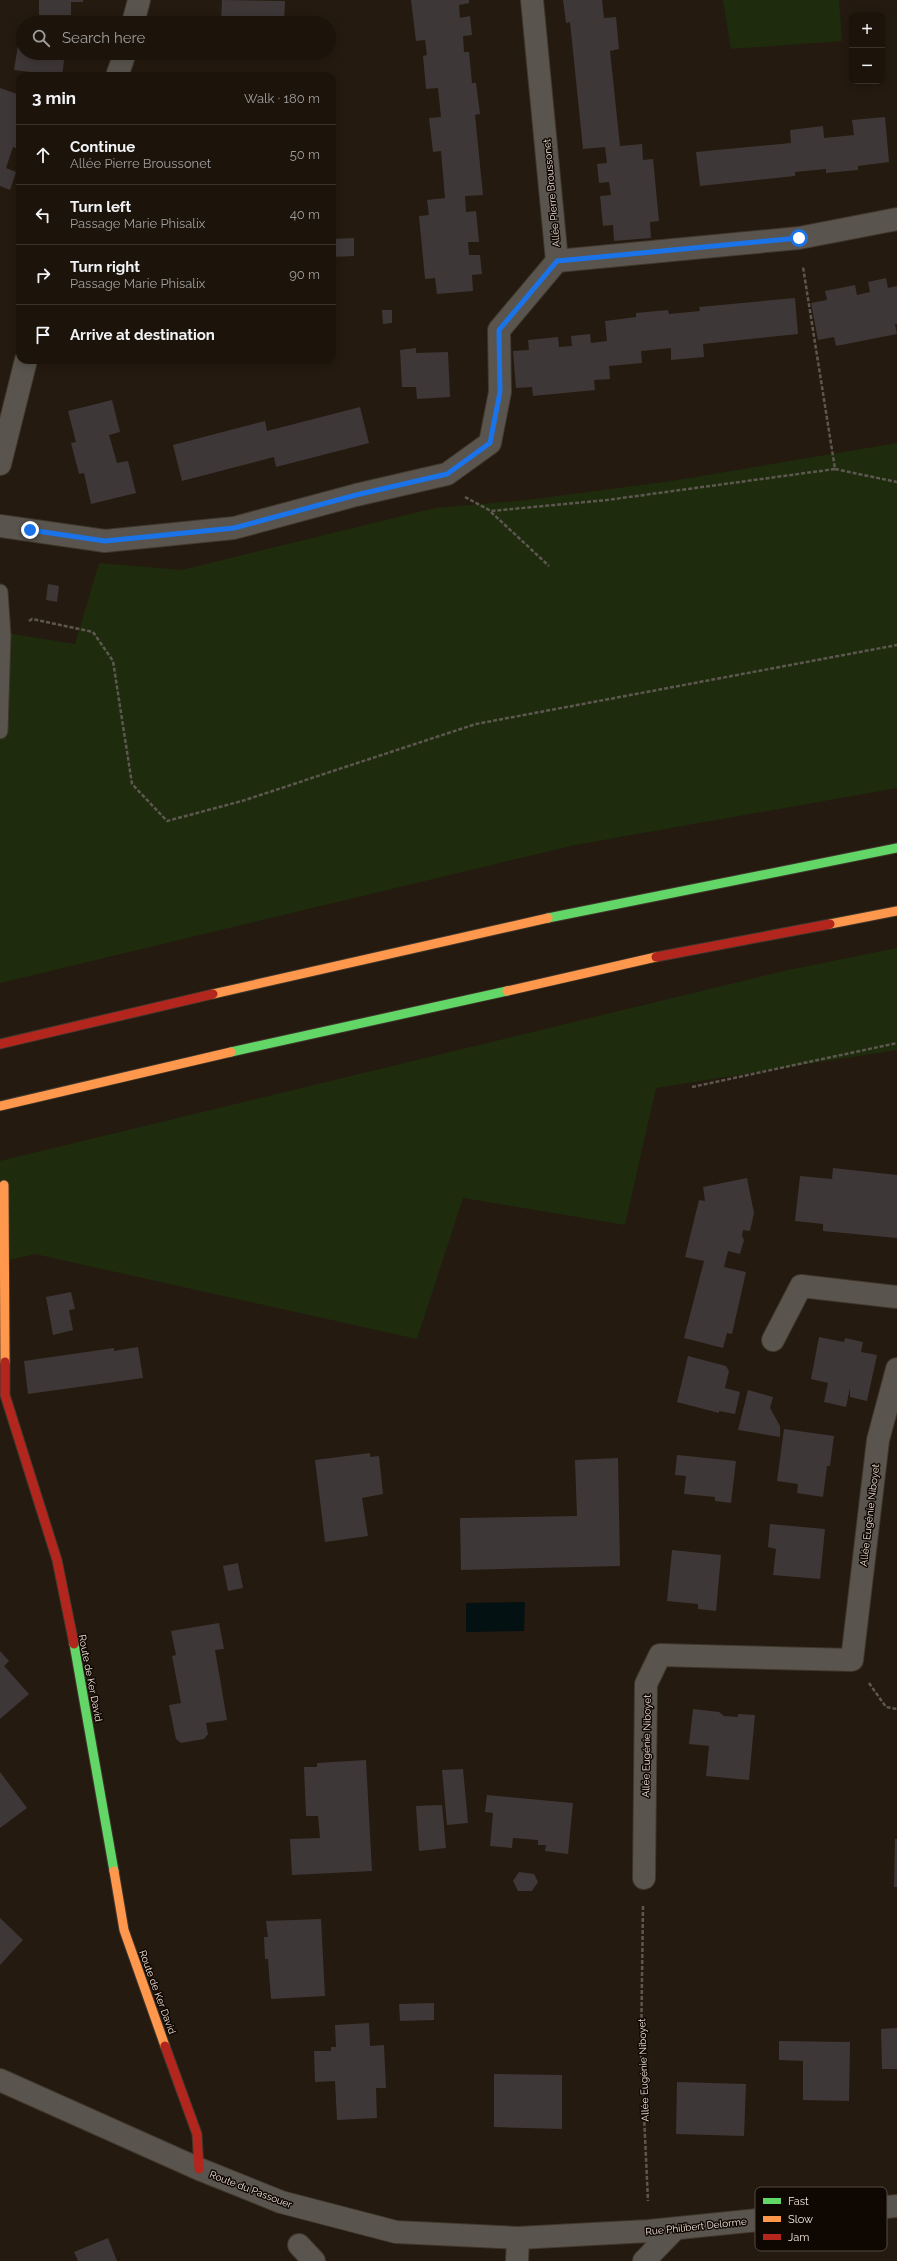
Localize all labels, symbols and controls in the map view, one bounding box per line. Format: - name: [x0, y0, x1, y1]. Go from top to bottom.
- map controls: [849, 12, 885, 84]
- button: +: [849, 12, 885, 48]
- search box: [16, 16, 336, 60]
- icon: search: [30, 27, 52, 49]
- text: Search here: [62, 29, 145, 47]
- button: −: [849, 48, 885, 84]
- text: 3 min: [32, 88, 76, 108]
- text: Walk · 180 m: [244, 91, 320, 106]
- text: Continue: [70, 138, 135, 156]
- street label: Allée Pierre Broussonet: [541, 138, 562, 248]
- icon: ahead: [32, 144, 54, 166]
- text: 50 m: [290, 147, 320, 162]
- text: Allée Pierre Broussonet: [70, 156, 211, 171]
- text: Turn left: [70, 198, 131, 216]
- icon: left: [32, 204, 54, 226]
- text: 40 m: [290, 207, 320, 222]
- text: Passage Marie Phisalix: [70, 216, 205, 231]
- route start: [790, 229, 808, 247]
- text: Turn right: [70, 258, 140, 276]
- icon: right: [32, 264, 54, 286]
- text: 90 m: [289, 267, 320, 282]
- text: Passage Marie Phisalix: [70, 276, 205, 291]
- icon: arrive: [32, 324, 54, 346]
- text: Arrive at destination: [70, 326, 215, 344]
- route end: [21, 521, 39, 539]
- street label: Allée Eugénie Niboyet: [858, 1463, 881, 1567]
- street label: Route de Ker David: [77, 1634, 104, 1723]
- street label: Allée Eugénie Niboyet: [640, 1694, 653, 1798]
- street label: Route de Ker David: [137, 1949, 178, 2036]
- street label: Allée Eugénie Niboyet: [636, 2018, 651, 2122]
- street label: Route du Passouer: [208, 2169, 294, 2210]
- legend: [755, 2187, 887, 2251]
- text: Fast: [788, 2195, 809, 2208]
- text: Slow: [788, 2213, 813, 2226]
- street label: Rue Philibert Delorme: [645, 2216, 747, 2237]
- text: Jam: [788, 2231, 809, 2244]

